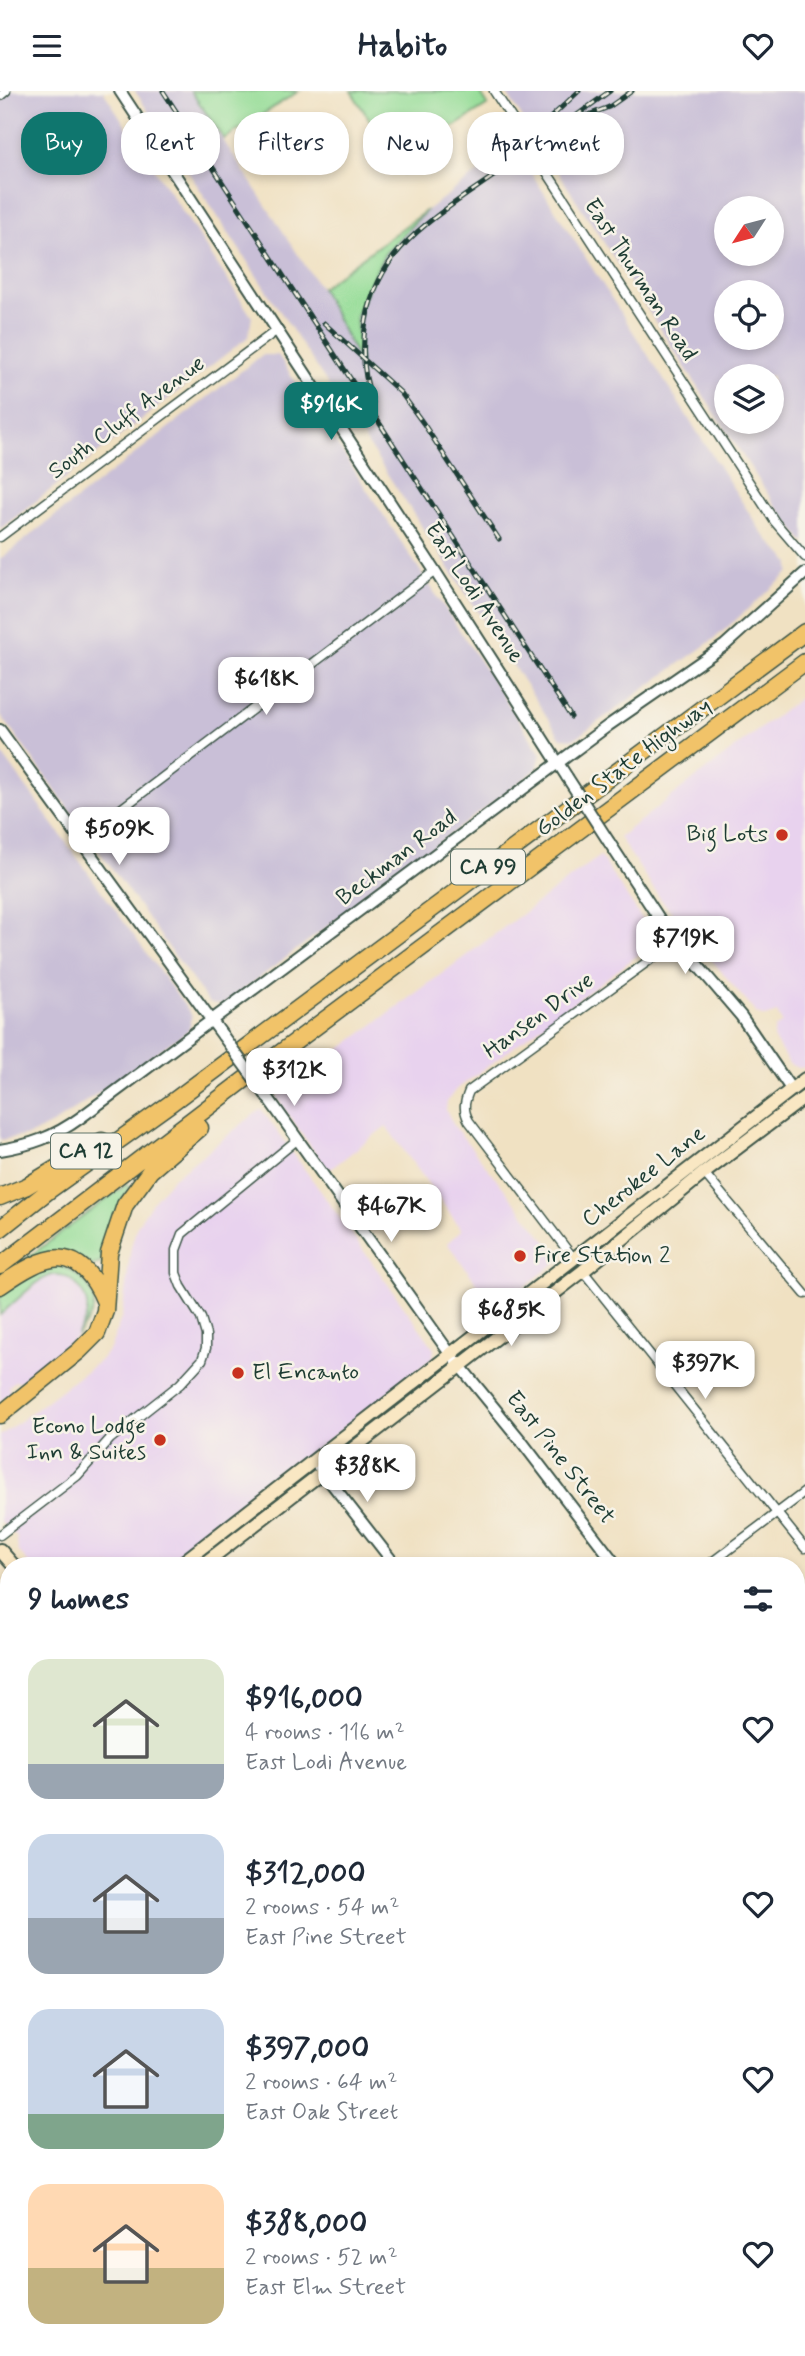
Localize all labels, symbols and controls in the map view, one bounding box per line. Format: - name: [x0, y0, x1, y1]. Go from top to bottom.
- text: Habito: [358, 25, 447, 67]
- icon: menu: [28, 27, 66, 65]
- icon: heart: [739, 27, 777, 65]
- chip: Buy: [21, 112, 107, 175]
- chip: Rent: [121, 112, 220, 175]
- chip: Filters: [234, 112, 349, 175]
- chip: New: [363, 112, 453, 175]
- chip: Apartment: [467, 112, 624, 175]
- street label: East Thurman Road: [576, 193, 704, 367]
- north arrow: [714, 196, 784, 266]
- map controls: [714, 196, 784, 434]
- button: locate: [714, 280, 784, 350]
- street label: South Cluff Avenue: [43, 349, 211, 487]
- button: layers: [714, 364, 784, 434]
- pin: $916K: [282, 383, 380, 442]
- text: $916K: [300, 390, 362, 420]
- street label: East Lodi Avenue: [417, 517, 531, 669]
- pin: $618K: [217, 657, 315, 717]
- text: $618K: [234, 665, 298, 695]
- street label: Golden State Highway: [530, 692, 719, 846]
- street label: Beckman Road: [331, 803, 463, 913]
- pin: $509K: [70, 807, 168, 867]
- text: $509K: [85, 815, 153, 845]
- place label: Big Lots: [687, 820, 768, 852]
- marker: Big Lots: [774, 827, 790, 843]
- road number: CA 99: [451, 849, 525, 885]
- pin: $719K: [636, 917, 734, 976]
- text: $719K: [652, 924, 718, 954]
- street label: Hansen Drive: [478, 966, 600, 1066]
- pin: $312K: [245, 1049, 343, 1108]
- text: $312K: [262, 1056, 326, 1086]
- street label: Cherokee Lane: [576, 1119, 712, 1235]
- road number: CA 12: [51, 1133, 121, 1169]
- pin: $467K: [342, 1185, 440, 1244]
- text: $467K: [357, 1192, 425, 1222]
- place label: Fire Station 2: [534, 1241, 670, 1271]
- marker: Fire Station 2: [512, 1248, 528, 1264]
- pin: $685K: [462, 1289, 560, 1348]
- text: $685K: [478, 1296, 544, 1326]
- pin: $397K: [656, 1341, 754, 1401]
- text: $397K: [672, 1349, 738, 1379]
- place label: El Encanto: [252, 1358, 359, 1388]
- marker: El Encanto: [230, 1365, 246, 1381]
- street label: East Pine Street: [498, 1385, 622, 1531]
- place label: Econo Lodge Inn & Suites: [27, 1412, 146, 1468]
- marker: Econo Lodge Inn & Suites: [152, 1432, 168, 1448]
- pin: $388K: [318, 1445, 416, 1504]
- text: $388K: [334, 1452, 400, 1482]
- text: 9 homes: [28, 1580, 129, 1619]
- icon: filters: [739, 1580, 777, 1618]
- text: $916,000: [245, 1679, 363, 1718]
- icon: home: [84, 1687, 168, 1771]
- icon: heart: [739, 1710, 777, 1748]
- text: 4 rooms · 116 m²: [245, 1718, 405, 1748]
- text: East Lodi Avenue: [245, 1748, 407, 1778]
- text: $312,000: [245, 1854, 365, 1893]
- icon: home: [84, 1862, 168, 1946]
- icon: heart: [739, 1885, 777, 1923]
- text: 2 rooms · 54 m²: [245, 1893, 399, 1923]
- text: East Pine Street: [245, 1923, 406, 1953]
- text: $397,000: [245, 2029, 369, 2068]
- icon: home: [84, 2037, 168, 2121]
- icon: heart: [739, 2060, 777, 2098]
- text: 2 rooms · 64 m²: [245, 2068, 397, 2098]
- text: East Oak Street: [245, 2098, 398, 2128]
- text: $388,000: [245, 2204, 367, 2243]
- icon: home: [84, 2212, 168, 2296]
- icon: heart: [739, 2235, 777, 2273]
- text: 2 rooms · 52 m²: [245, 2243, 398, 2273]
- text: East Elm Street: [245, 2273, 406, 2303]

